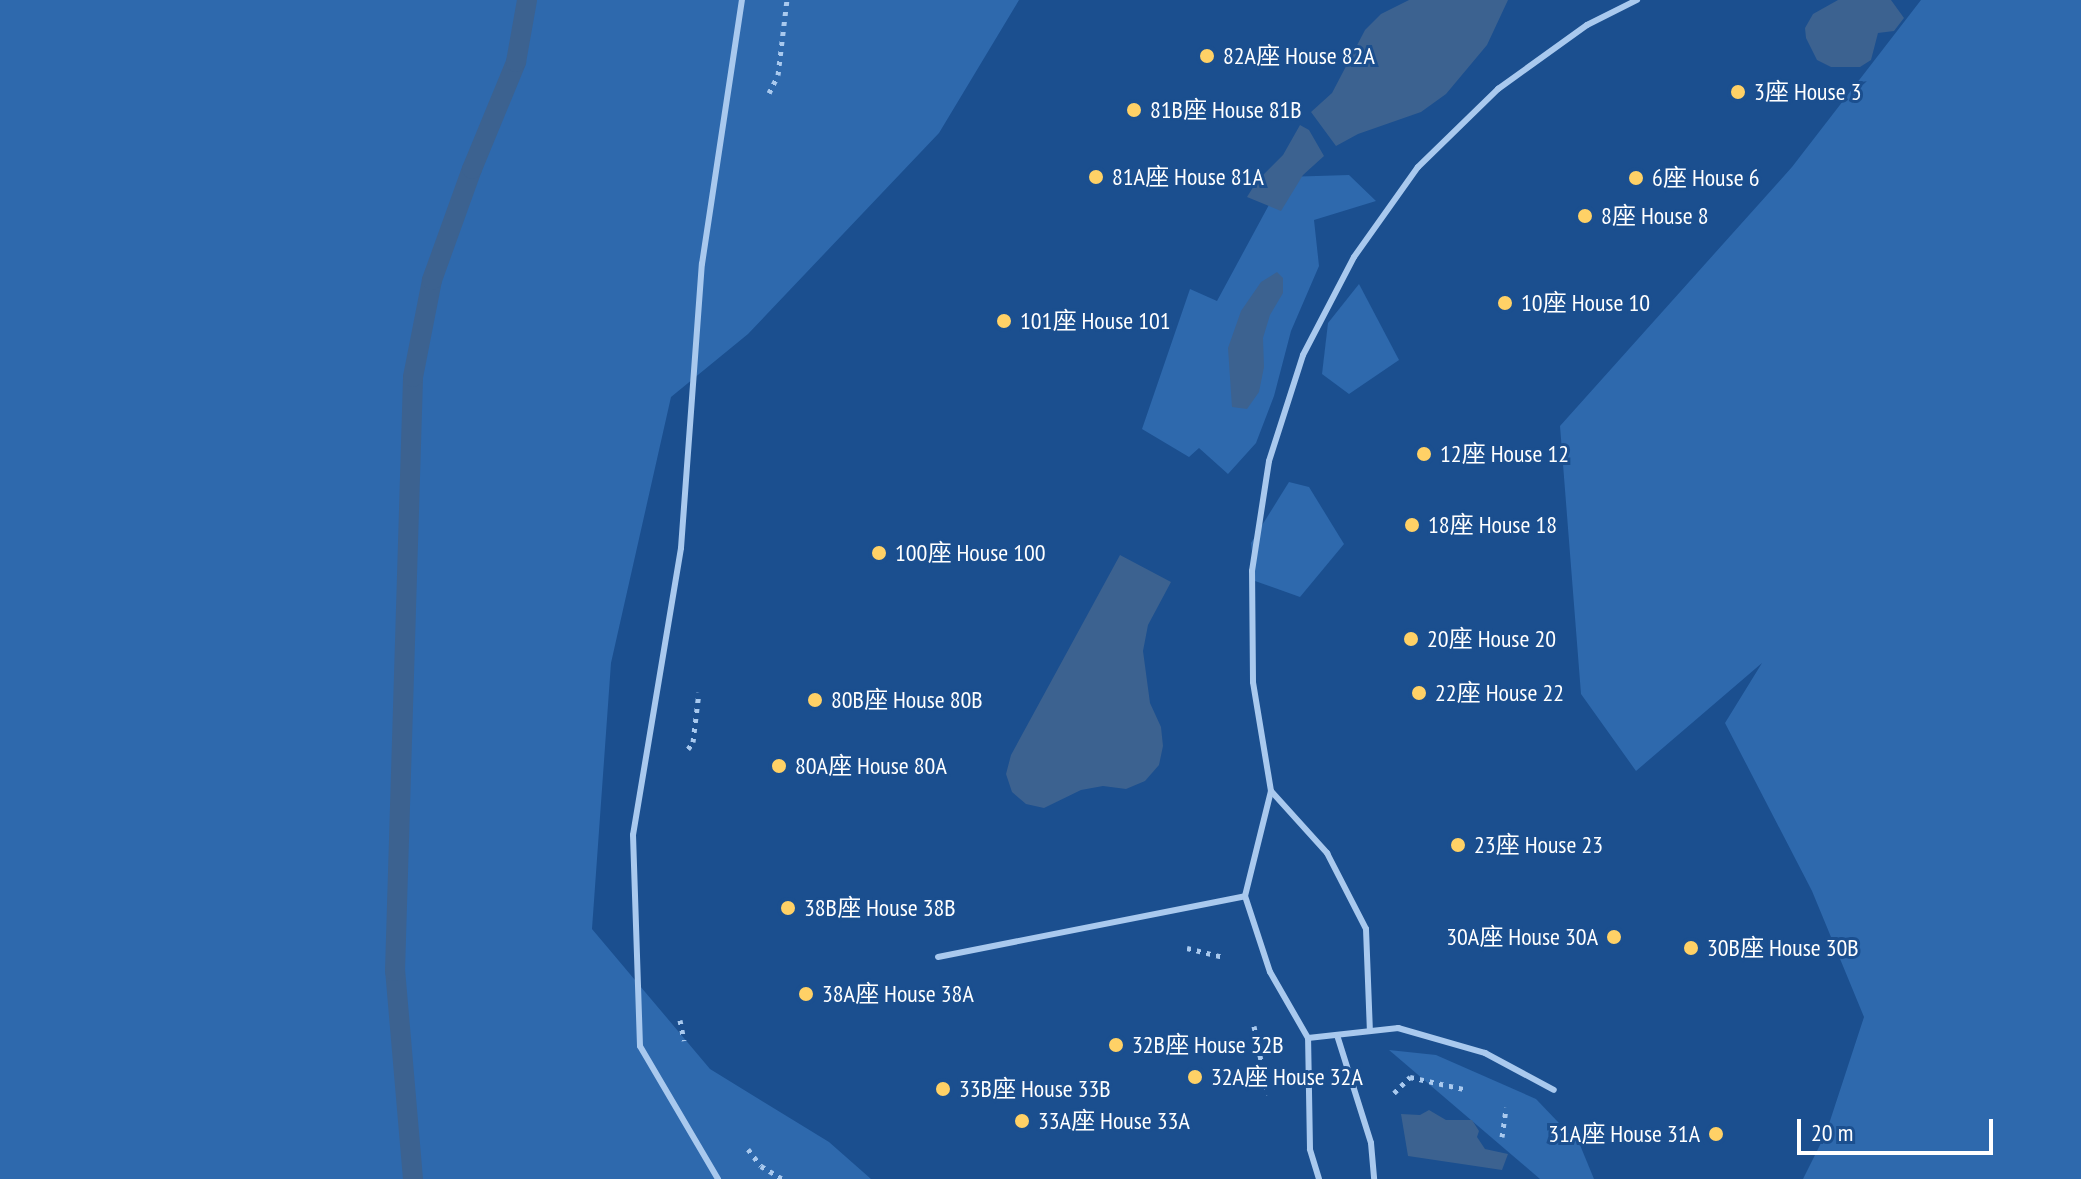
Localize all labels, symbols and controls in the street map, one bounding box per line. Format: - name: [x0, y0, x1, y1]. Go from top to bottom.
- place label: 82A座 House 82A: [1223, 42, 1375, 70]
- marker: 82A座 House 82A: [1198, 47, 1216, 65]
- place label: 3座 House 3: [1754, 78, 1861, 106]
- marker: 3座 House 3: [1729, 83, 1747, 101]
- place label: 81B座 House 81B: [1150, 96, 1302, 124]
- marker: 81B座 House 81B: [1125, 101, 1143, 119]
- place label: 81A座 House 81A: [1112, 163, 1264, 191]
- place label: 6座 House 6: [1652, 164, 1759, 192]
- marker: 81A座 House 81A: [1087, 168, 1105, 186]
- marker: 6座 House 6: [1627, 169, 1645, 187]
- place label: 8座 House 8: [1601, 202, 1708, 230]
- marker: 8座 House 8: [1576, 207, 1594, 225]
- place label: 10座 House 10: [1521, 289, 1650, 317]
- marker: 10座 House 10: [1496, 294, 1514, 312]
- place label: 101座 House 101: [1020, 307, 1171, 335]
- marker: 101座 House 101: [995, 312, 1013, 330]
- place label: 12座 House 12: [1440, 440, 1569, 468]
- marker: 12座 House 12: [1415, 445, 1433, 463]
- place label: 18座 House 18: [1428, 511, 1557, 539]
- marker: 18座 House 18: [1403, 516, 1421, 534]
- place label: 100座 House 100: [895, 539, 1046, 567]
- marker: 100座 House 100: [870, 544, 888, 562]
- place label: 20座 House 20: [1427, 625, 1556, 653]
- marker: 20座 House 20: [1402, 630, 1420, 648]
- place label: 22座 House 22: [1435, 679, 1564, 707]
- marker: 22座 House 22: [1410, 684, 1428, 702]
- place label: 80B座 House 80B: [831, 686, 983, 714]
- marker: 80B座 House 80B: [806, 691, 824, 709]
- place label: 80A座 House 80A: [795, 752, 947, 780]
- marker: 80A座 House 80A: [770, 757, 788, 775]
- place label: 23座 House 23: [1474, 831, 1603, 859]
- marker: 23座 House 23: [1449, 836, 1467, 854]
- place label: 38B座 House 38B: [804, 894, 956, 922]
- marker: 38B座 House 38B: [779, 899, 797, 917]
- place label: 30A座 House 30A: [1446, 923, 1598, 951]
- marker: 30A座 House 30A: [1605, 928, 1623, 946]
- place label: 30B座 House 30B: [1707, 934, 1859, 962]
- marker: 30B座 House 30B: [1682, 939, 1700, 957]
- place label: 38A座 House 38A: [822, 980, 974, 1008]
- marker: 38A座 House 38A: [797, 985, 815, 1003]
- place label: 32B座 House 32B: [1132, 1031, 1284, 1059]
- marker: 32B座 House 32B: [1107, 1036, 1125, 1054]
- place label: 32A座 House 32A: [1211, 1063, 1363, 1091]
- marker: 32A座 House 32A: [1186, 1068, 1204, 1086]
- place label: 33B座 House 33B: [959, 1075, 1111, 1103]
- marker: 33B座 House 33B: [934, 1080, 952, 1098]
- scale bar: [1801, 1103, 1997, 1153]
- place label: 33A座 House 33A: [1038, 1107, 1190, 1135]
- marker: 33A座 House 33A: [1013, 1112, 1031, 1130]
- text: 20 m: [1811, 1117, 1853, 1148]
- place label: 31A座 House 31A: [1548, 1120, 1700, 1148]
- marker: 31A座 House 31A: [1707, 1125, 1725, 1143]

